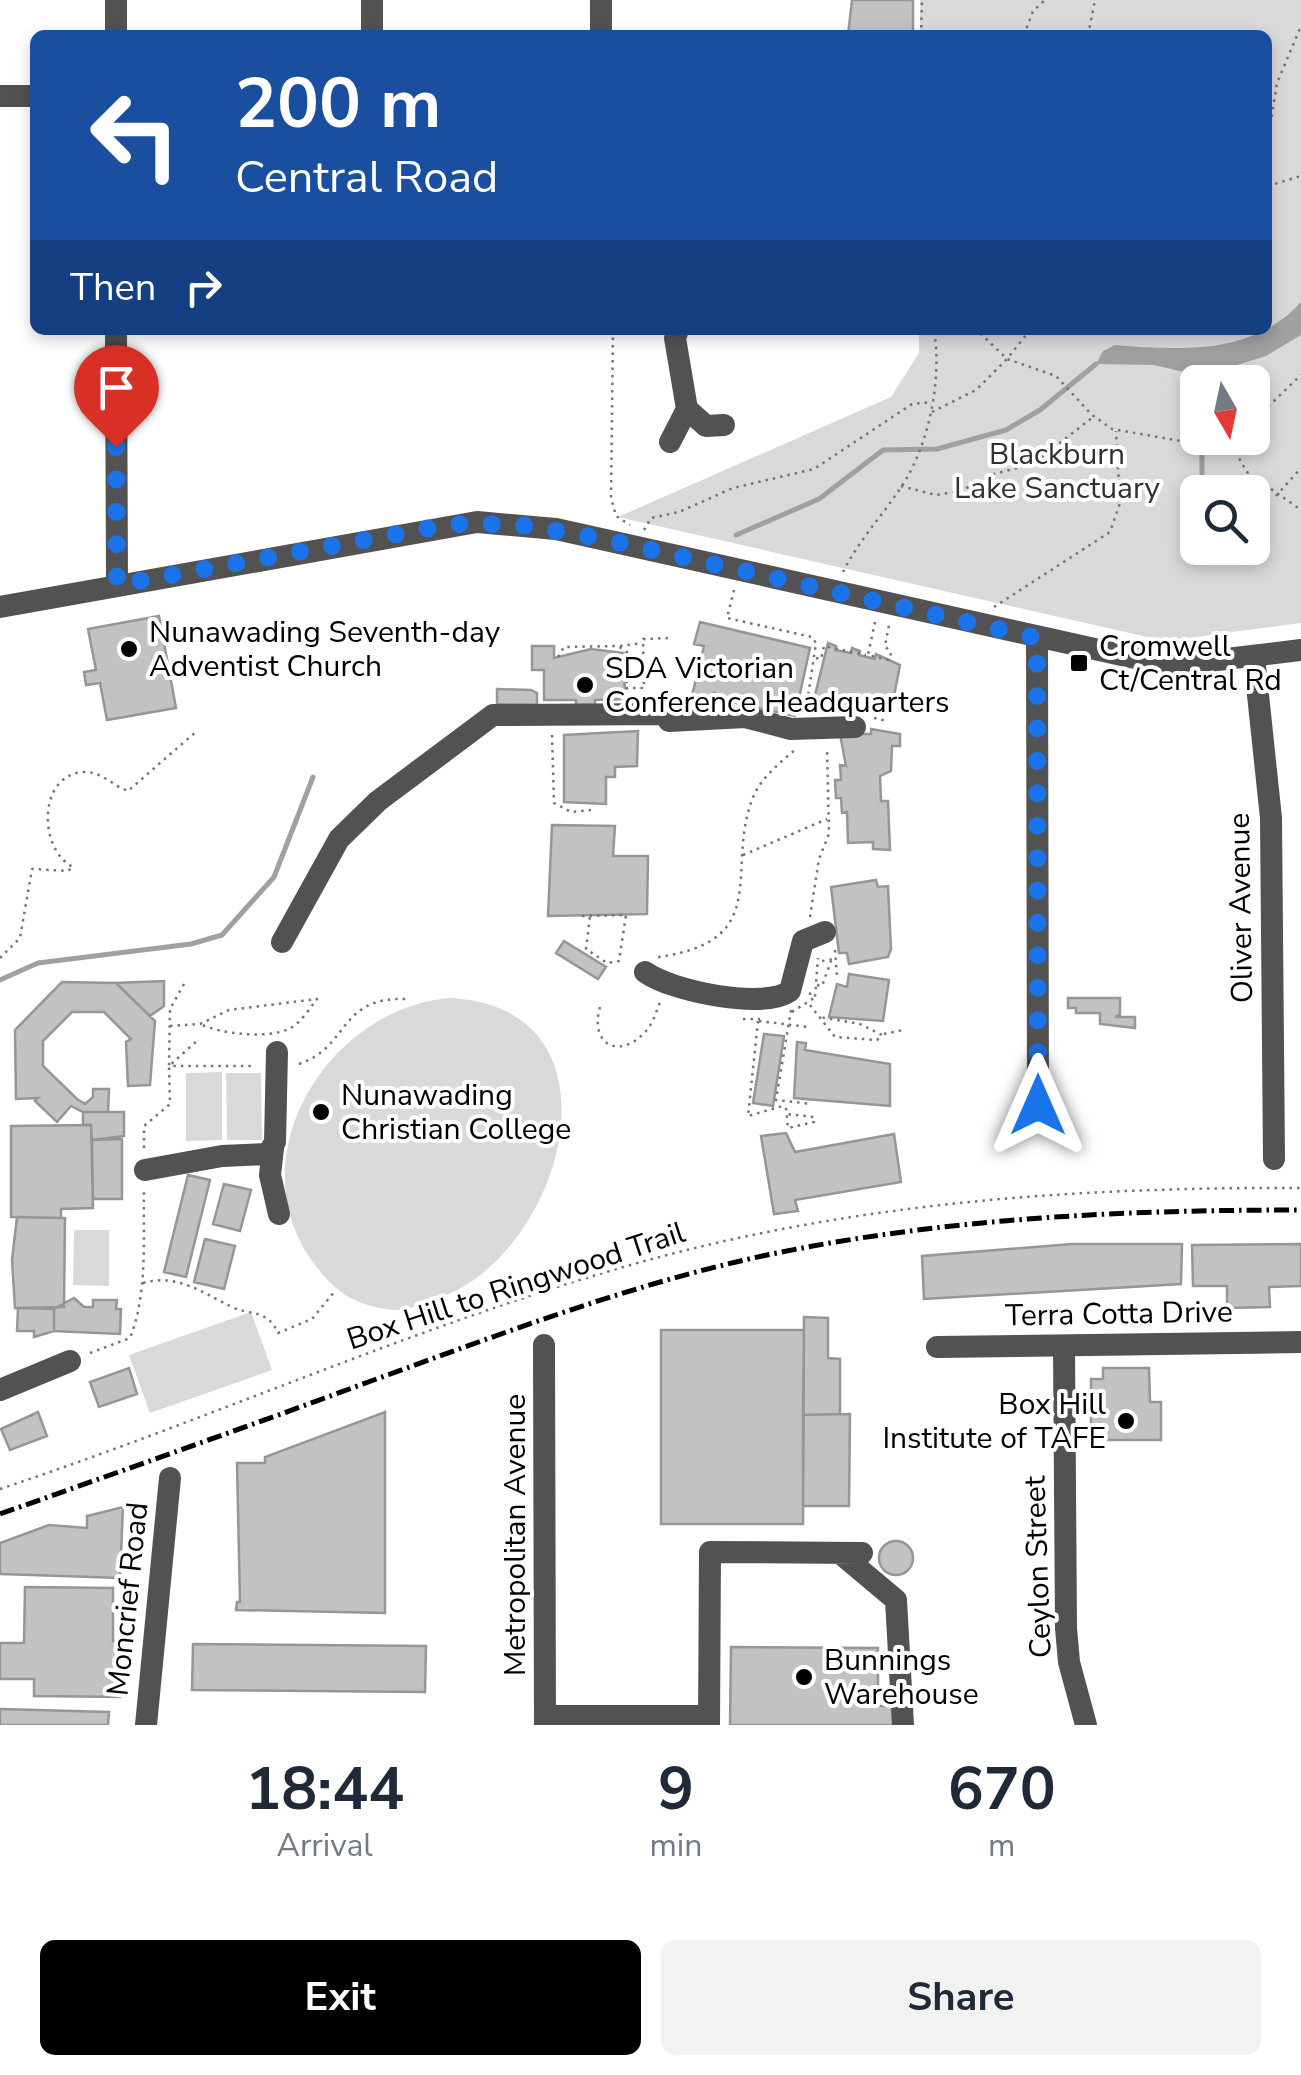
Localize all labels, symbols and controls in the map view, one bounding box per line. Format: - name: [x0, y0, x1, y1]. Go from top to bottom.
- text: 200 m: [235, 56, 441, 152]
- icon: left: [70, 70, 200, 200]
- text: Central Road: [235, 147, 498, 208]
- icon: right: [176, 260, 231, 315]
- text: Then: [70, 262, 156, 313]
- pin: [74, 345, 159, 448]
- icon: arrive: [89, 360, 144, 415]
- north arrow: [1180, 365, 1270, 455]
- map controls: [1180, 365, 1270, 565]
- park label: Blackburn Lake Sanctuary: [954, 434, 1161, 509]
- button: search: [1180, 475, 1270, 565]
- place label: Nunawading Seventh-day Adventist Church: [149, 612, 501, 687]
- place label: Cromwell Ct/Central Rd: [1099, 626, 1282, 701]
- marker: Nunawading Seventh-day Adventist Church: [118, 638, 140, 660]
- place label: SDA Victorian Conference Headquarters: [605, 648, 949, 723]
- marker: Cromwell Ct/Central Rd: [1068, 652, 1090, 674]
- marker: SDA Victorian Conference Headquarters: [574, 674, 596, 696]
- street label: Oliver Avenue: [1219, 812, 1263, 1004]
- position arrow: [986, 1053, 1090, 1157]
- place label: Nunawading Christian College: [341, 1075, 571, 1150]
- marker: Nunawading Christian College: [310, 1101, 332, 1123]
- street label: Box Hill to Ringwood Trail: [342, 1212, 690, 1360]
- street label: Terra Cotta Drive: [1005, 1292, 1233, 1336]
- place label: Box Hill Institute of TAFE: [882, 1384, 1106, 1459]
- street label: Metropolitan Avenue: [495, 1394, 536, 1676]
- marker: Box Hill Institute of TAFE: [1115, 1410, 1137, 1432]
- street label: Ceylon Street: [1014, 1475, 1062, 1659]
- street label: Moncrief Road: [97, 1500, 159, 1698]
- place label: Bunnings Warehouse: [824, 1640, 979, 1715]
- marker: Bunnings Warehouse: [793, 1666, 815, 1688]
- text: 18:44: [245, 1748, 404, 1830]
- text: 9: [658, 1748, 694, 1830]
- text: 670: [948, 1748, 1056, 1830]
- text: Arrival: [277, 1824, 373, 1867]
- text: min: [649, 1824, 702, 1867]
- text: m: [988, 1824, 1015, 1867]
- button: Exit: [40, 1940, 641, 2055]
- button: Share: [661, 1940, 1261, 2055]

